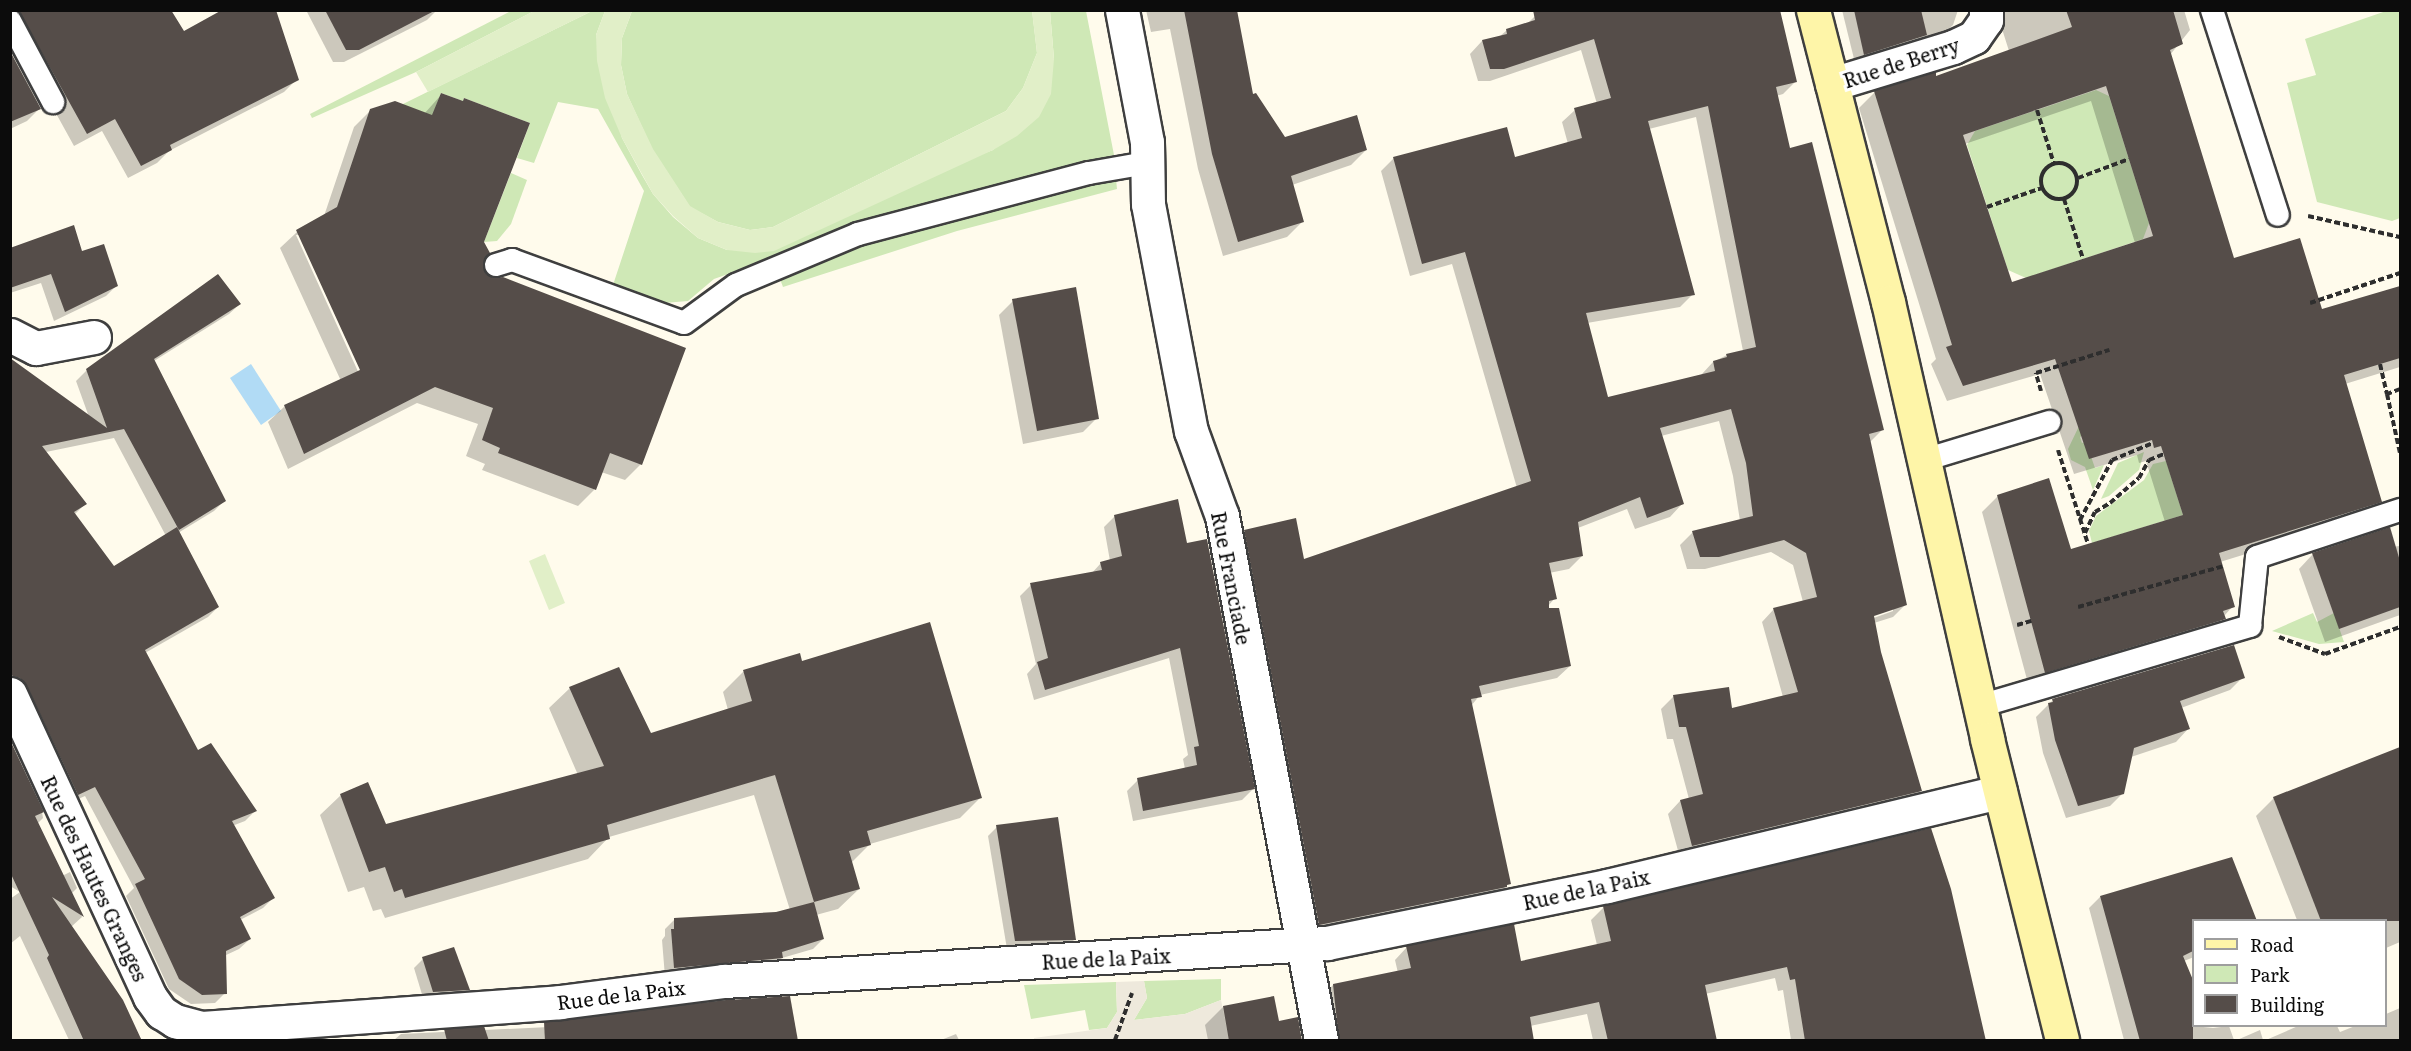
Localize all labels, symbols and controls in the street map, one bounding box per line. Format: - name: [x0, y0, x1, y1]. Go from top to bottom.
- street label: Rue de Berry: [1840, 32, 1962, 92]
- street label: Rue Franciade: [1207, 509, 1257, 647]
- street label: Rue des Hautes Granges: [37, 771, 153, 985]
- street label: Rue de la Paix: [1520, 864, 1652, 914]
- legend: [2192, 919, 2387, 1027]
- text: Road: [2250, 931, 2294, 958]
- street label: Rue de la Paix: [1041, 943, 1171, 973]
- text: Park: [2250, 961, 2289, 988]
- street label: Rue de la Paix: [555, 974, 687, 1014]
- text: Building: [2250, 991, 2324, 1018]

